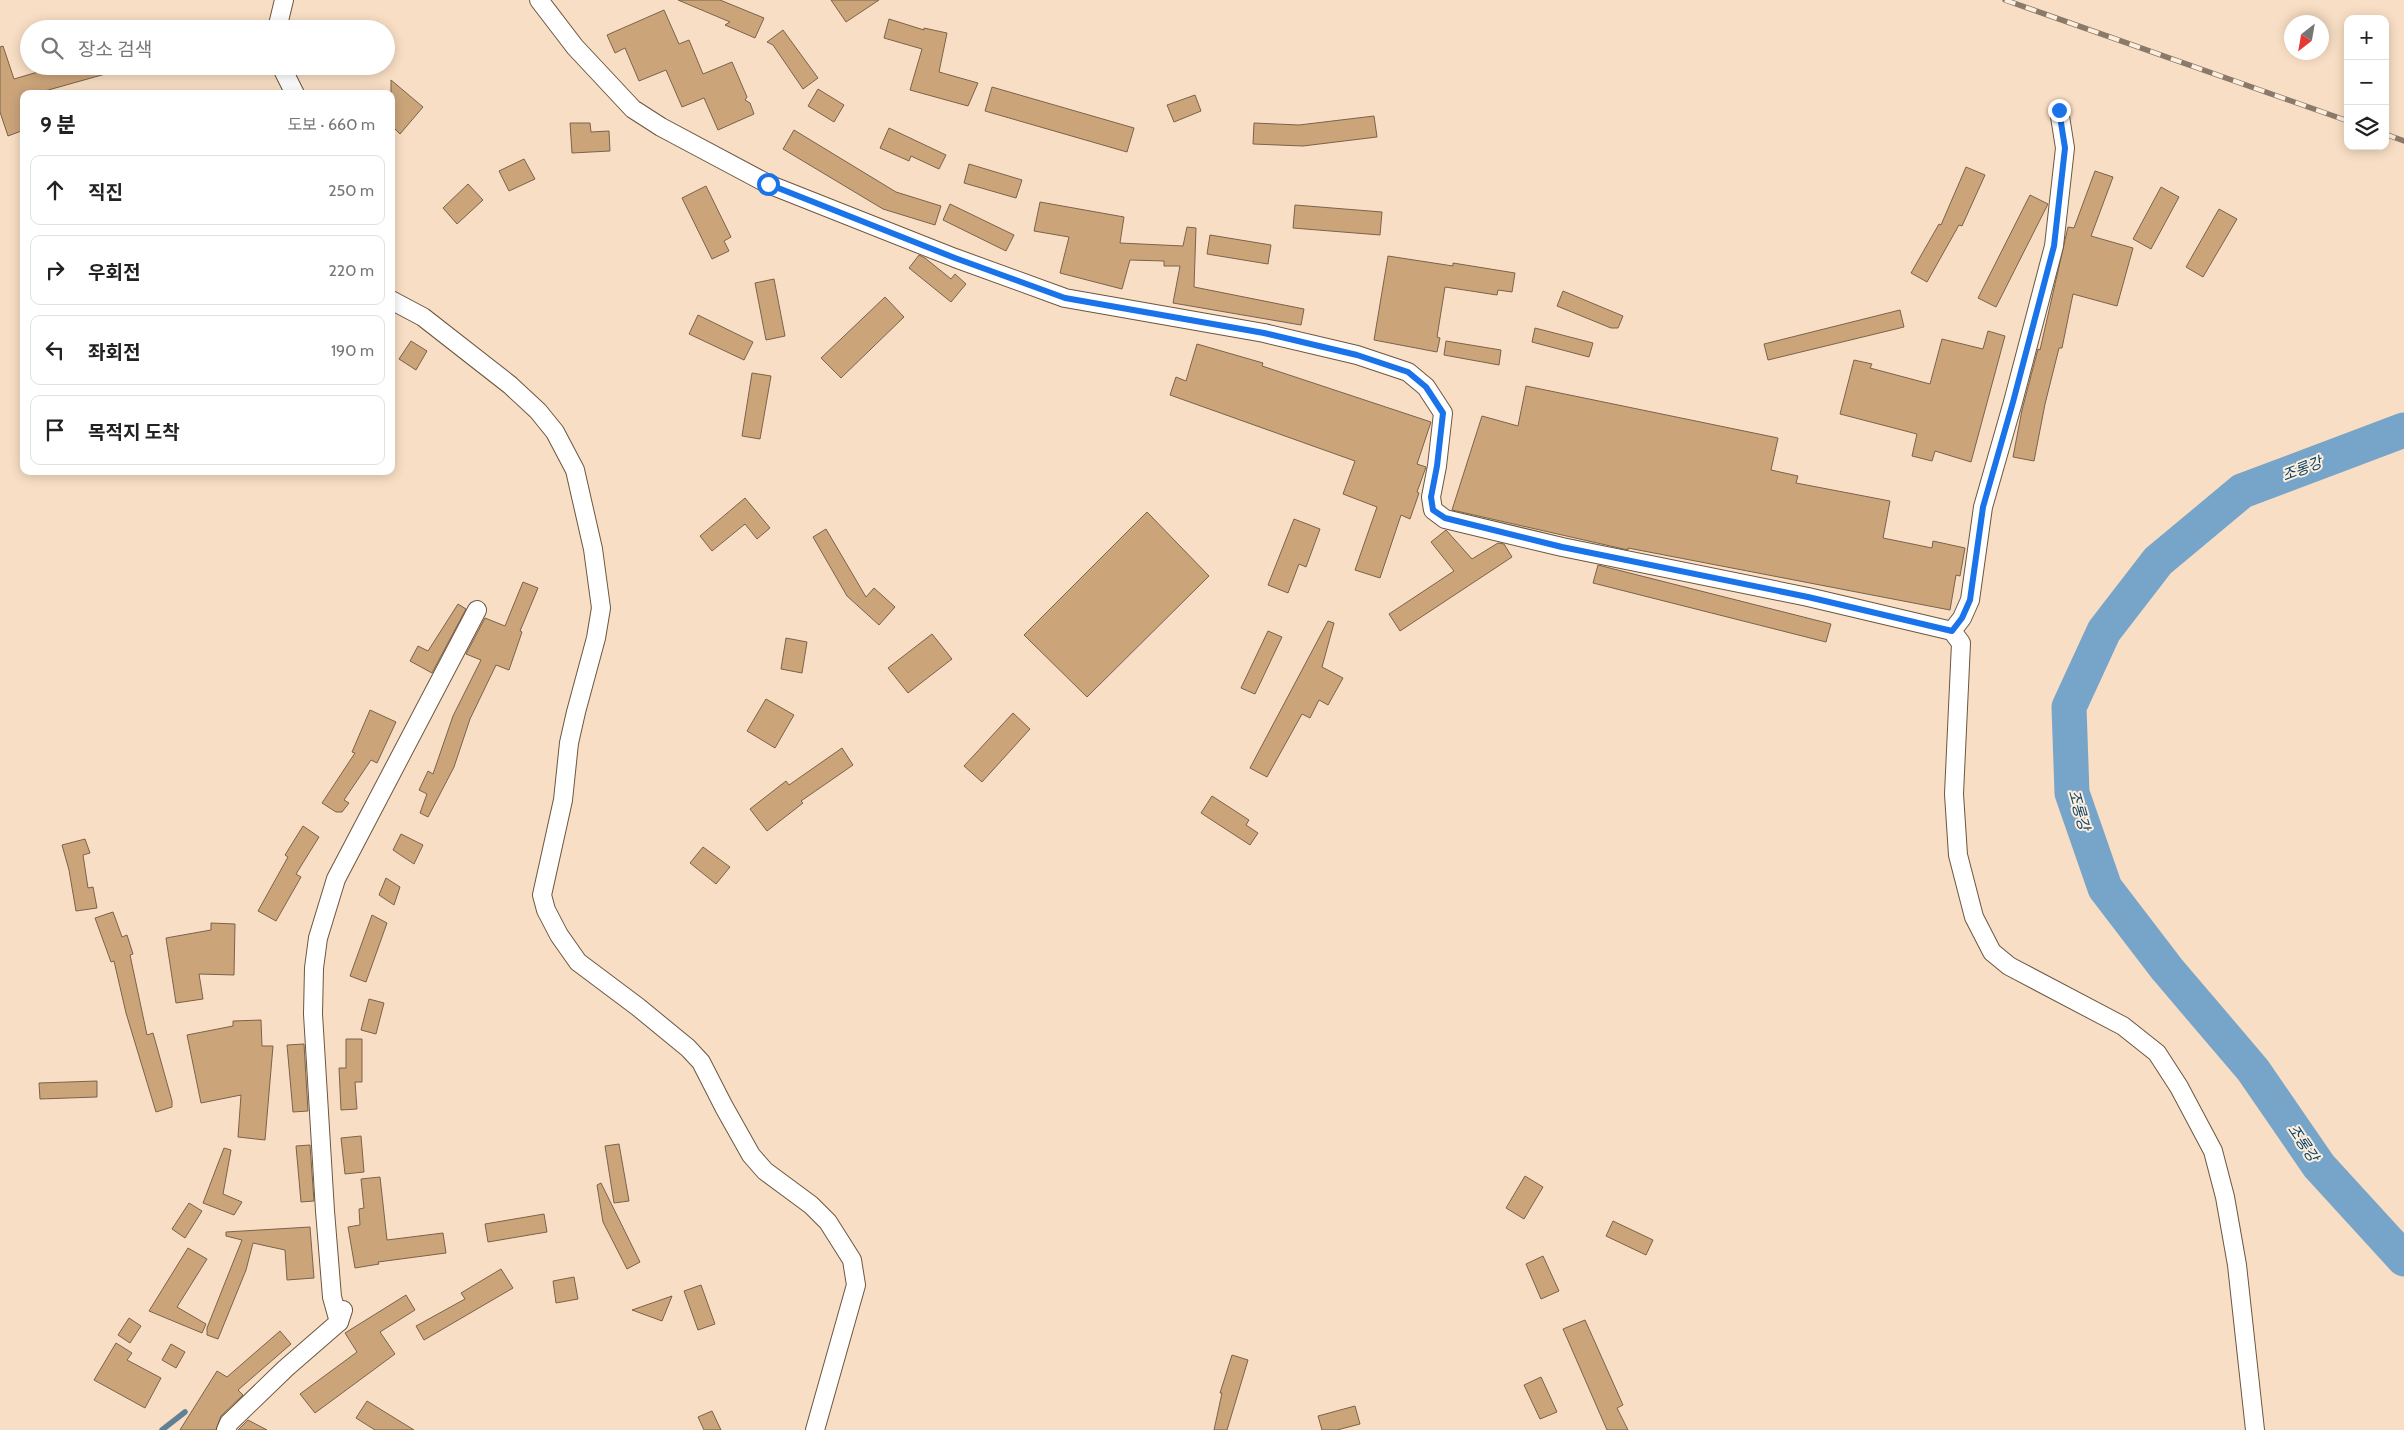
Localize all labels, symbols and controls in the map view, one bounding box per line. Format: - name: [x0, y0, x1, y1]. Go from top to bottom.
- north arrow: [2284, 15, 2329, 60]
- map controls: [2344, 15, 2389, 150]
- button: +: [2344, 15, 2389, 60]
- search box: [20, 20, 395, 75]
- icon: search: [38, 34, 66, 62]
- text: 장소 검색: [78, 38, 152, 61]
- button: −: [2344, 60, 2389, 105]
- route end: [2048, 99, 2071, 122]
- button: layers: [2344, 105, 2389, 150]
- text: 9 분: [40, 112, 76, 137]
- text: 도보 · 660 m: [288, 115, 375, 134]
- route start: [757, 173, 780, 196]
- icon: ahead: [41, 176, 69, 204]
- text: 직진: [88, 181, 123, 204]
- text: 250 m: [328, 181, 374, 200]
- icon: right: [41, 256, 69, 284]
- text: 우회전: [88, 261, 140, 284]
- text: 220 m: [328, 261, 374, 280]
- icon: left: [41, 336, 69, 364]
- text: 좌회전: [88, 341, 140, 364]
- text: 190 m: [331, 341, 374, 360]
- icon: arrive: [41, 416, 69, 444]
- text: 목적지 도착: [88, 421, 180, 444]
- water label: 조롱강: [2279, 452, 2327, 485]
- water label: 조롱강: [2065, 788, 2094, 834]
- water label: 조롱강: [2284, 1121, 2323, 1167]

